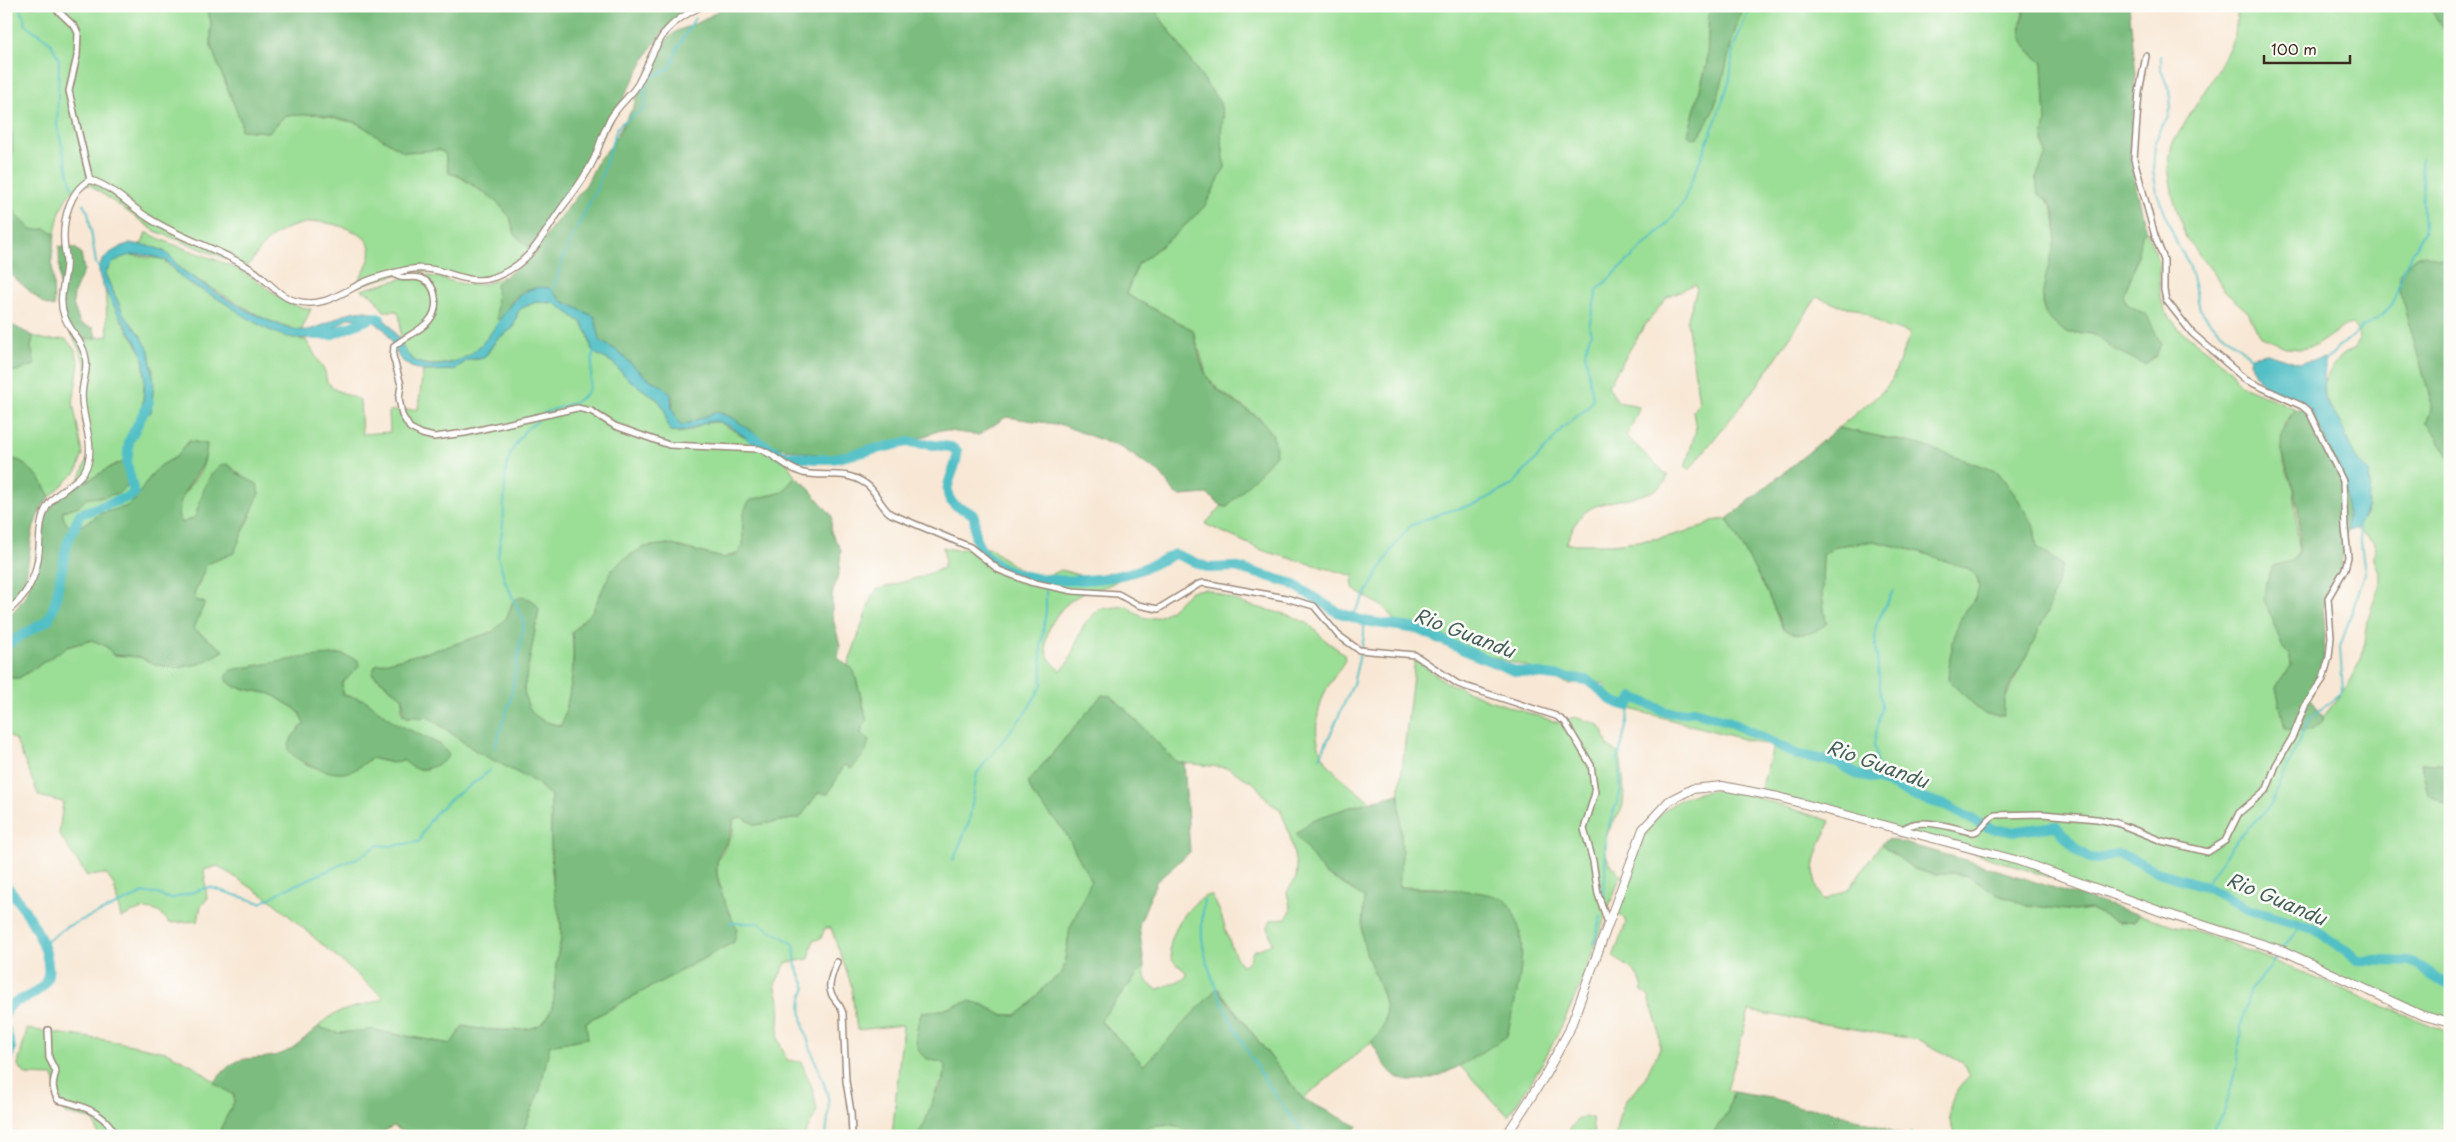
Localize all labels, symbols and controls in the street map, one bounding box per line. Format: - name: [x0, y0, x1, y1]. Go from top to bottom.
- scale bar: [2264, 32, 2350, 64]
- text: 100 m: [2271, 37, 2317, 60]
- water label: Rio Guandu: [1411, 600, 1521, 665]
- water label: Rio Guandu: [1824, 732, 1934, 795]
- water label: Rio Guandu: [2223, 864, 2333, 932]

